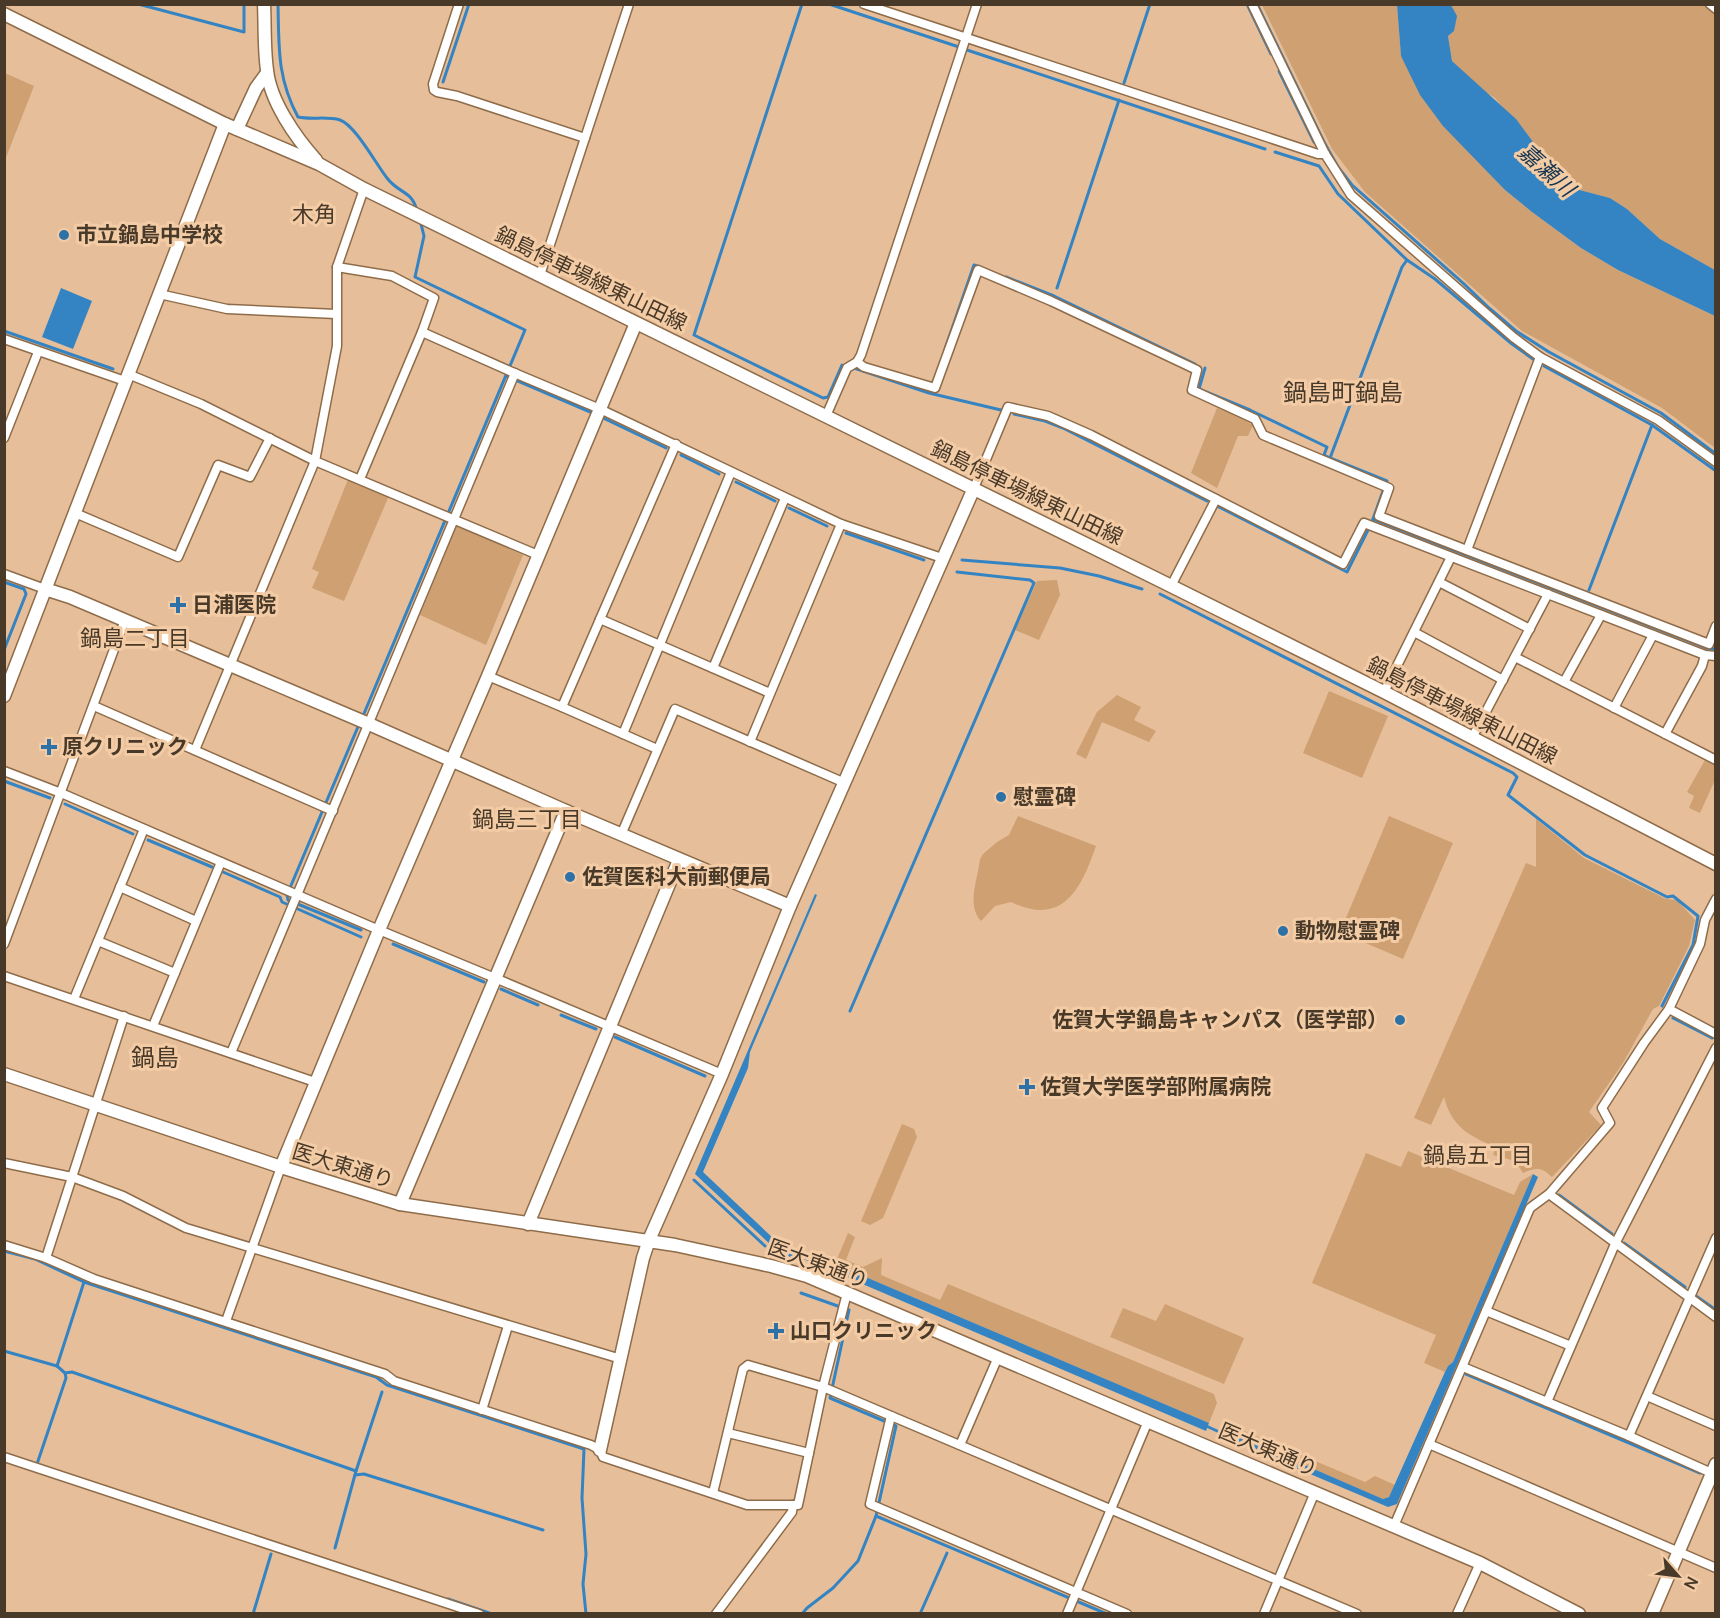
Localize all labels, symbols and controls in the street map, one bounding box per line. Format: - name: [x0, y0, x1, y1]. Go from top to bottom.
- water label: 嘉瀬川: [1512, 137, 1583, 205]
- district label: 木角: [292, 199, 336, 229]
- street label: 鍋島停車場線東山田線: [491, 219, 692, 337]
- place label: 市立鍋島中学校: [76, 220, 223, 248]
- marker: 市立鍋島中学校: [57, 228, 71, 242]
- district label: 鍋島町鍋島: [1283, 375, 1403, 408]
- street label: 鍋島停車場線東山田線: [927, 433, 1128, 551]
- place label: 日浦医院: [192, 590, 276, 618]
- marker: 日浦医院: [169, 596, 187, 614]
- district label: 鍋島二丁目: [80, 623, 190, 653]
- street label: 鍋島停車場線東山田線: [1363, 650, 1562, 770]
- place label: 原クリニック: [62, 732, 188, 760]
- marker: 原クリニック: [40, 738, 58, 756]
- place label: 慰霊碑: [1013, 782, 1076, 810]
- marker: 慰霊碑: [994, 790, 1008, 804]
- district label: 鍋島三丁目: [472, 804, 582, 834]
- place label: 佐賀医科大前郵便局: [582, 862, 771, 890]
- marker: 佐賀医科大前郵便局: [563, 870, 577, 884]
- place label: 動物慰霊碑: [1295, 916, 1400, 944]
- marker: 動物慰霊碑: [1276, 924, 1290, 938]
- place label: 佐賀大学鍋島キャンパス（医学部）: [1052, 1005, 1388, 1033]
- marker: 佐賀大学鍋島キャンパス（医学部）: [1393, 1013, 1407, 1027]
- district label: 鍋島: [131, 1040, 179, 1073]
- place label: 佐賀大学医学部附属病院: [1040, 1072, 1271, 1100]
- marker: 佐賀大学医学部附属病院: [1018, 1078, 1036, 1096]
- street label: 医大東通り: [289, 1136, 398, 1194]
- district label: 鍋島五丁目: [1423, 1140, 1533, 1170]
- street label: 医大東通り: [764, 1232, 872, 1294]
- place label: 山口クリニック: [790, 1316, 937, 1344]
- marker: 山口クリニック: [767, 1322, 785, 1340]
- street label: 医大東通り: [1215, 1416, 1322, 1482]
- north arrow: [1648, 1546, 1708, 1606]
- text: N: [1679, 1573, 1704, 1593]

